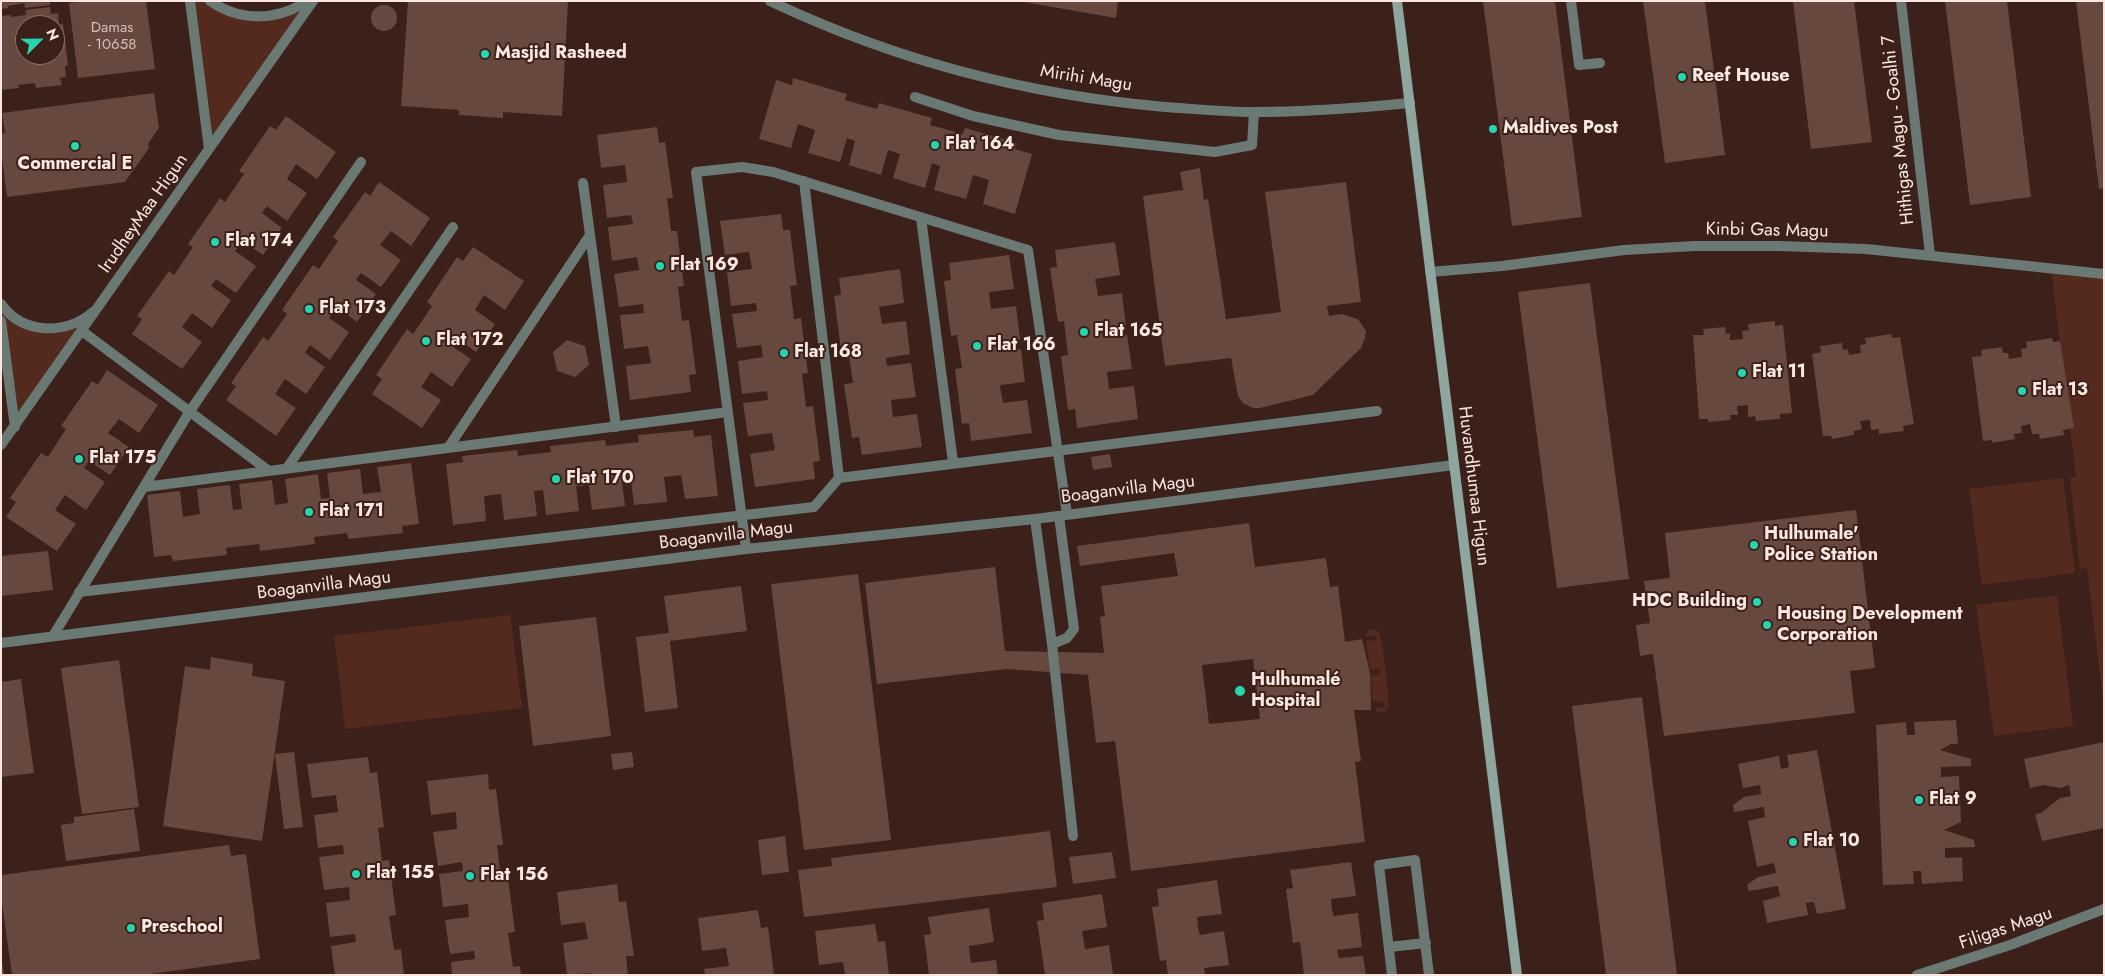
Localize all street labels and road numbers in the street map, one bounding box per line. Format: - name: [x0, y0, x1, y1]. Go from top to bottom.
- street label: Hithigas Magu - Goalhi 7: [1878, 34, 1920, 226]
- street label: Mirihi Magu: [1039, 61, 1133, 97]
- street label: IrudheyMaa Higun: [95, 150, 193, 278]
- street label: Kinbi Gas Magu: [1705, 219, 1829, 243]
- street label: Huvandhumaa Higun: [1452, 405, 1494, 567]
- street label: Boaganvilla Magu: [1060, 471, 1196, 509]
- street label: Boaganvilla Magu: [658, 517, 794, 555]
- street label: Boaganvilla Magu: [256, 567, 392, 605]
- street label: Filigas Magu: [1957, 903, 2055, 955]

